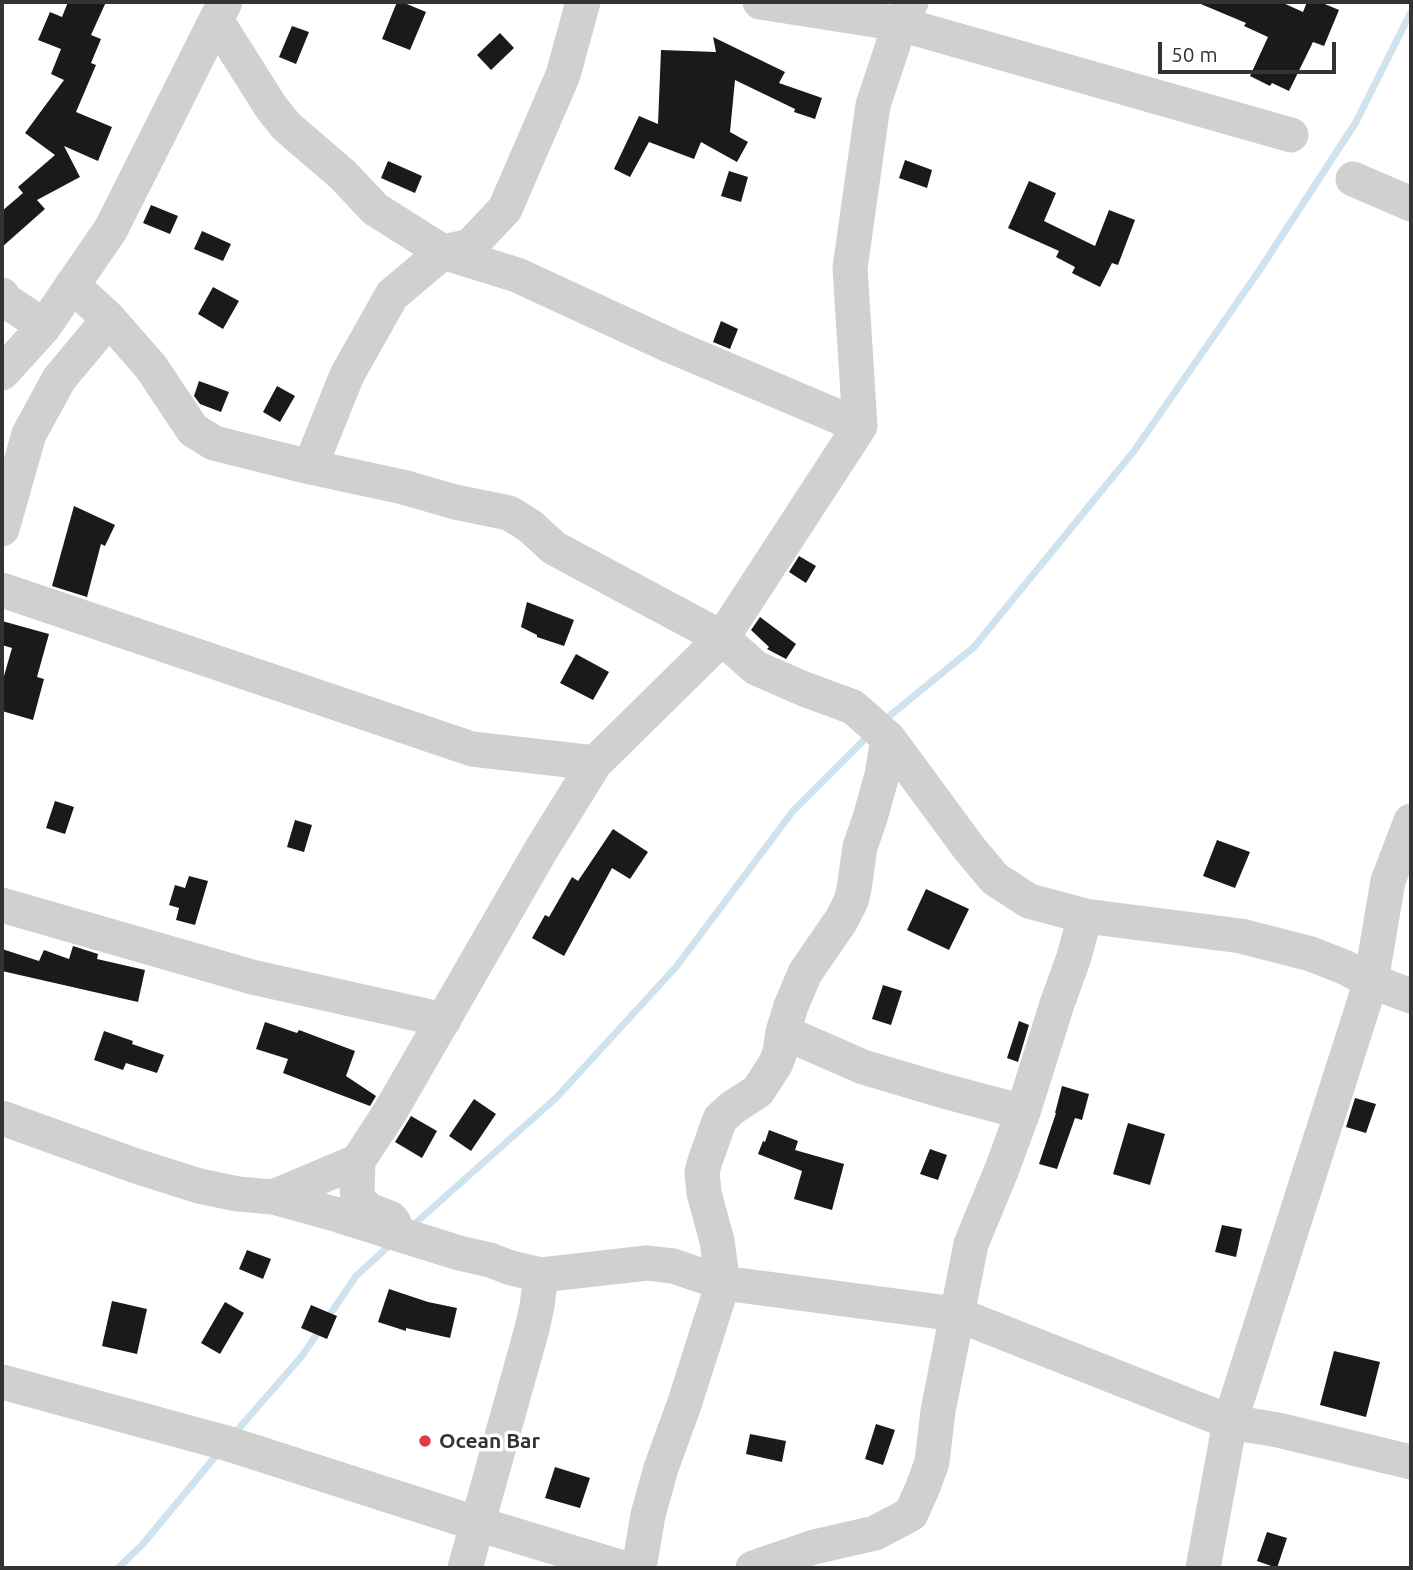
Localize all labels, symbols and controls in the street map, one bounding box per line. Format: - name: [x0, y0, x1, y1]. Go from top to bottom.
- scale bar: [1161, 28, 1340, 72]
- text: 50 m: [1171, 42, 1218, 66]
- place label: Ocean Bar: [439, 1428, 540, 1454]
- marker: Ocean Bar: [417, 1433, 433, 1449]

